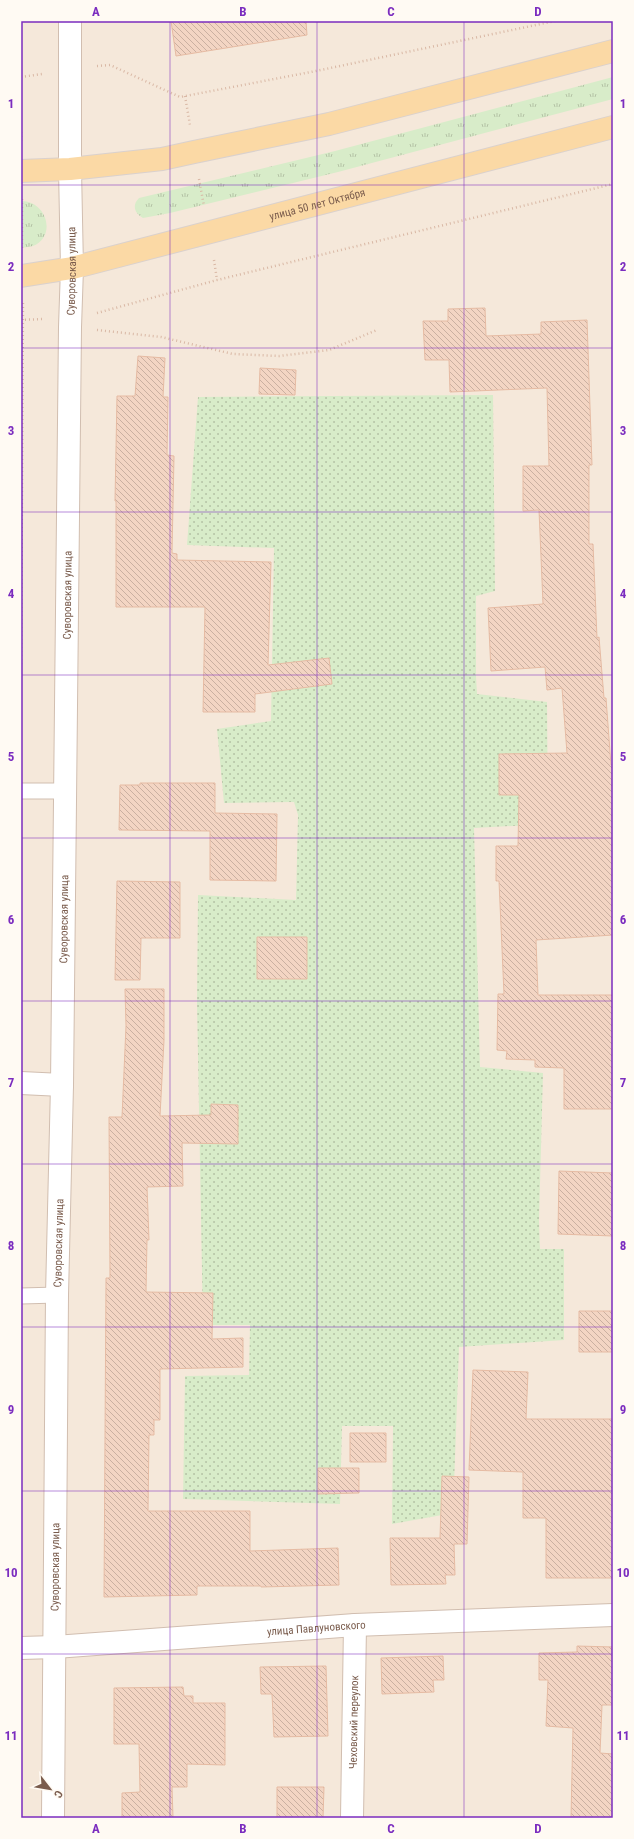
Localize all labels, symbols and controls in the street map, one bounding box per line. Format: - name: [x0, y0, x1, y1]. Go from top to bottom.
- text: A: [92, 4, 100, 19]
- text: B: [239, 4, 247, 19]
- text: C: [387, 4, 395, 19]
- text: D: [534, 4, 542, 19]
- text: 1: [8, 96, 14, 111]
- text: 1: [620, 96, 626, 111]
- street label: улица 50 лет Октября: [268, 186, 367, 223]
- street label: Суворовская улица: [64, 227, 79, 316]
- text: 2: [8, 259, 15, 274]
- text: 2: [620, 259, 627, 274]
- text: 3: [8, 423, 14, 438]
- text: 3: [620, 423, 626, 438]
- street label: Суворовская улица: [61, 551, 75, 639]
- text: 4: [8, 586, 15, 601]
- text: 4: [620, 586, 627, 601]
- text: 5: [8, 749, 15, 764]
- text: 5: [620, 749, 627, 764]
- street label: Суворовская улица: [57, 875, 71, 963]
- text: 6: [8, 912, 15, 927]
- text: 6: [620, 912, 627, 927]
- text: 7: [8, 1075, 15, 1090]
- text: 7: [620, 1075, 627, 1090]
- street label: Суворовская улица: [51, 1199, 66, 1287]
- text: 8: [8, 1238, 14, 1253]
- text: 8: [620, 1238, 626, 1253]
- text: 9: [8, 1402, 14, 1417]
- text: 9: [620, 1402, 626, 1417]
- street label: Суворовская улица: [49, 1523, 62, 1611]
- text: 10: [4, 1565, 18, 1580]
- text: 10: [616, 1565, 630, 1580]
- street label: улица Павлуновского: [266, 1619, 366, 1638]
- street label: Чеховский переулок: [347, 1674, 361, 1769]
- text: 11: [4, 1728, 18, 1743]
- text: 11: [616, 1728, 630, 1743]
- north arrow: [30, 1769, 70, 1809]
- text: С: [51, 1788, 65, 1800]
- text: A: [92, 1821, 100, 1836]
- text: B: [239, 1821, 247, 1836]
- text: C: [387, 1821, 395, 1836]
- text: D: [534, 1821, 542, 1836]

